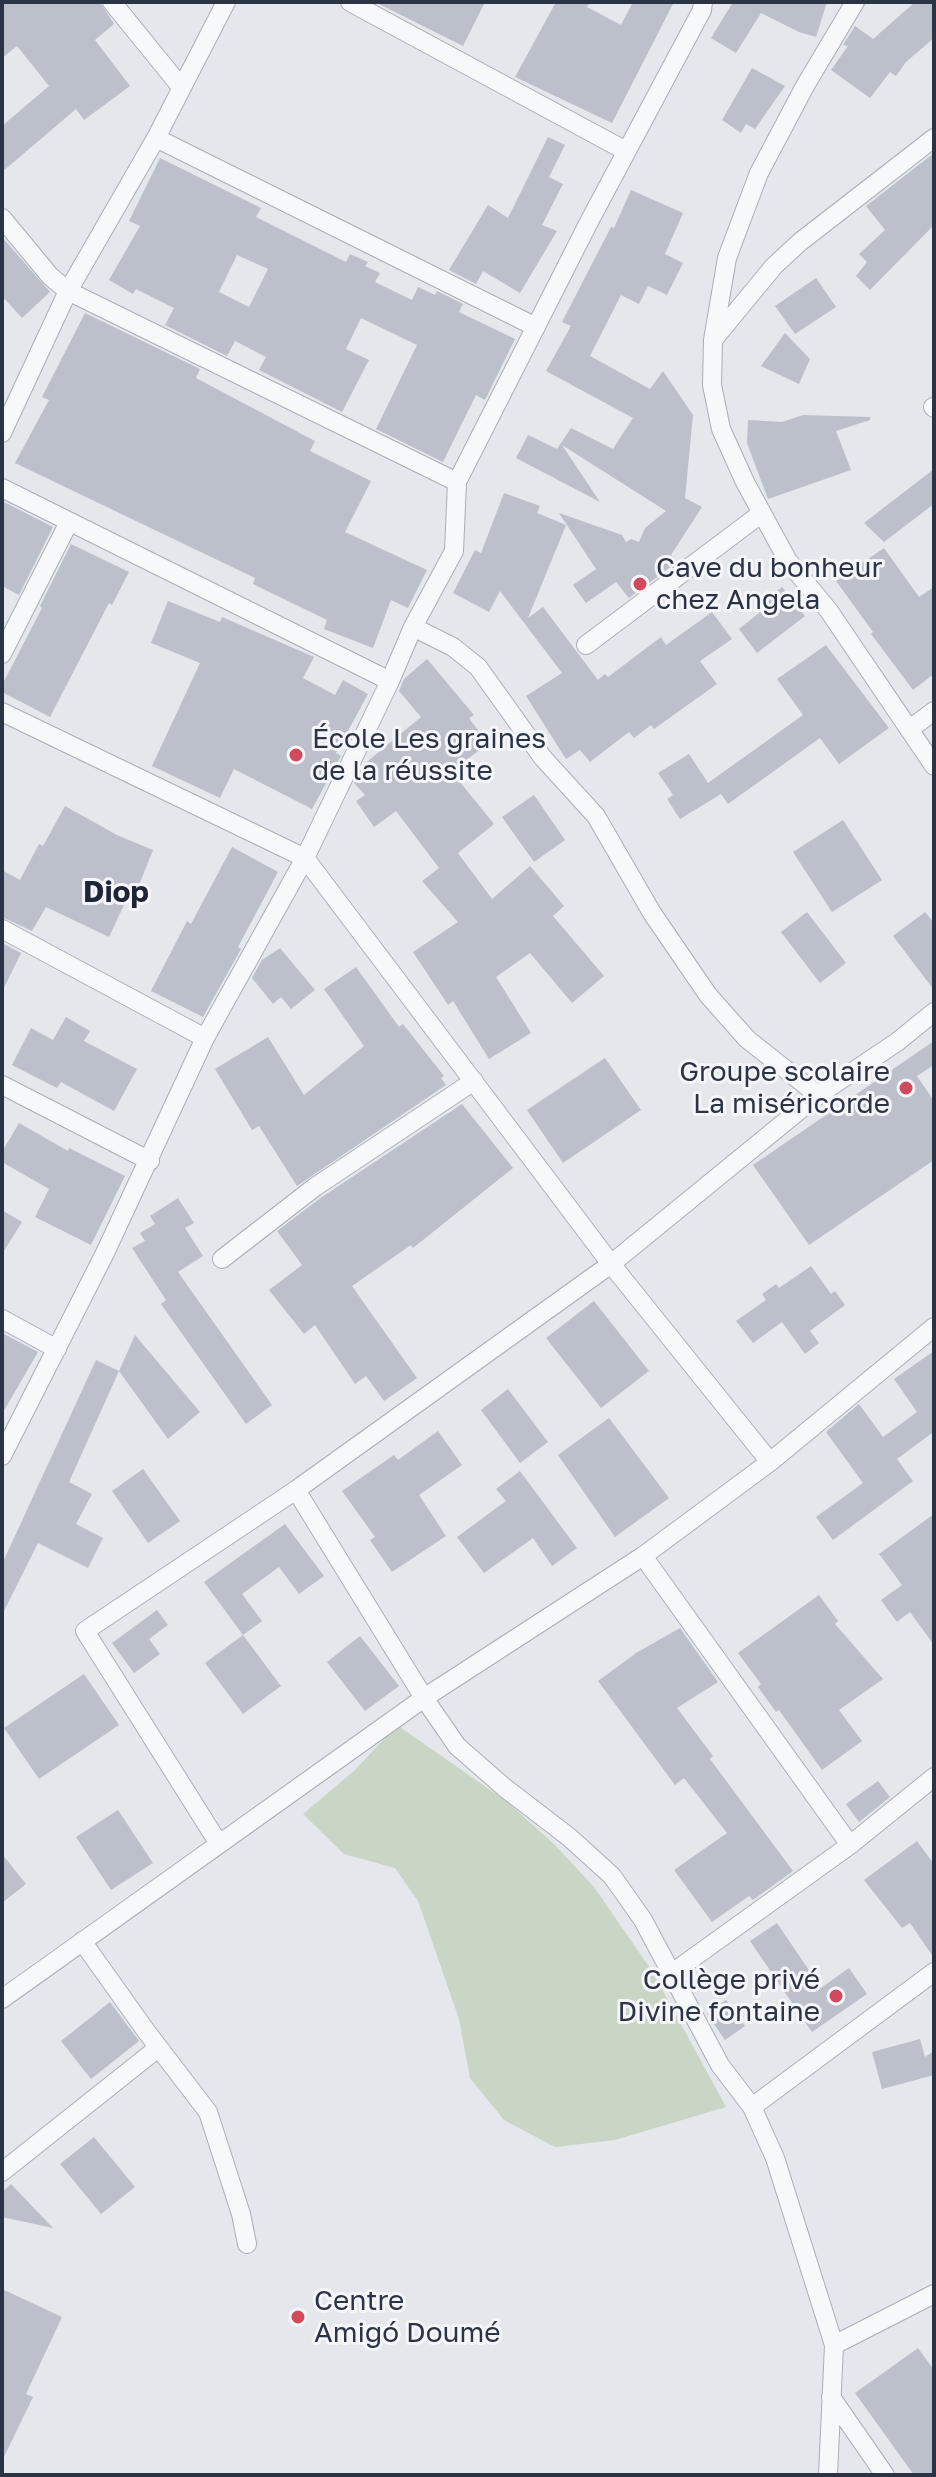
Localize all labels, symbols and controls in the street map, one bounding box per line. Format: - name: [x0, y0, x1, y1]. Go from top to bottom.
- place label: Cave du bonheur chez Angela: [656, 551, 882, 617]
- marker: Cave du bonheur chez Angela: [631, 575, 649, 593]
- place label: École Les graines de la réussite: [312, 722, 546, 788]
- marker: École Les graines de la réussite: [287, 746, 305, 764]
- district label: Diop: [83, 874, 149, 910]
- place label: Groupe scolaire La miséricorde: [679, 1055, 890, 1121]
- marker: Groupe scolaire La miséricorde: [897, 1079, 915, 1097]
- place label: Collège privé Divine fontaine: [618, 1963, 820, 2029]
- marker: Collège privé Divine fontaine: [827, 1987, 845, 2005]
- place label: Centre Amigó Doumé: [314, 2284, 500, 2350]
- marker: Centre Amigó Doumé: [289, 2308, 307, 2326]

